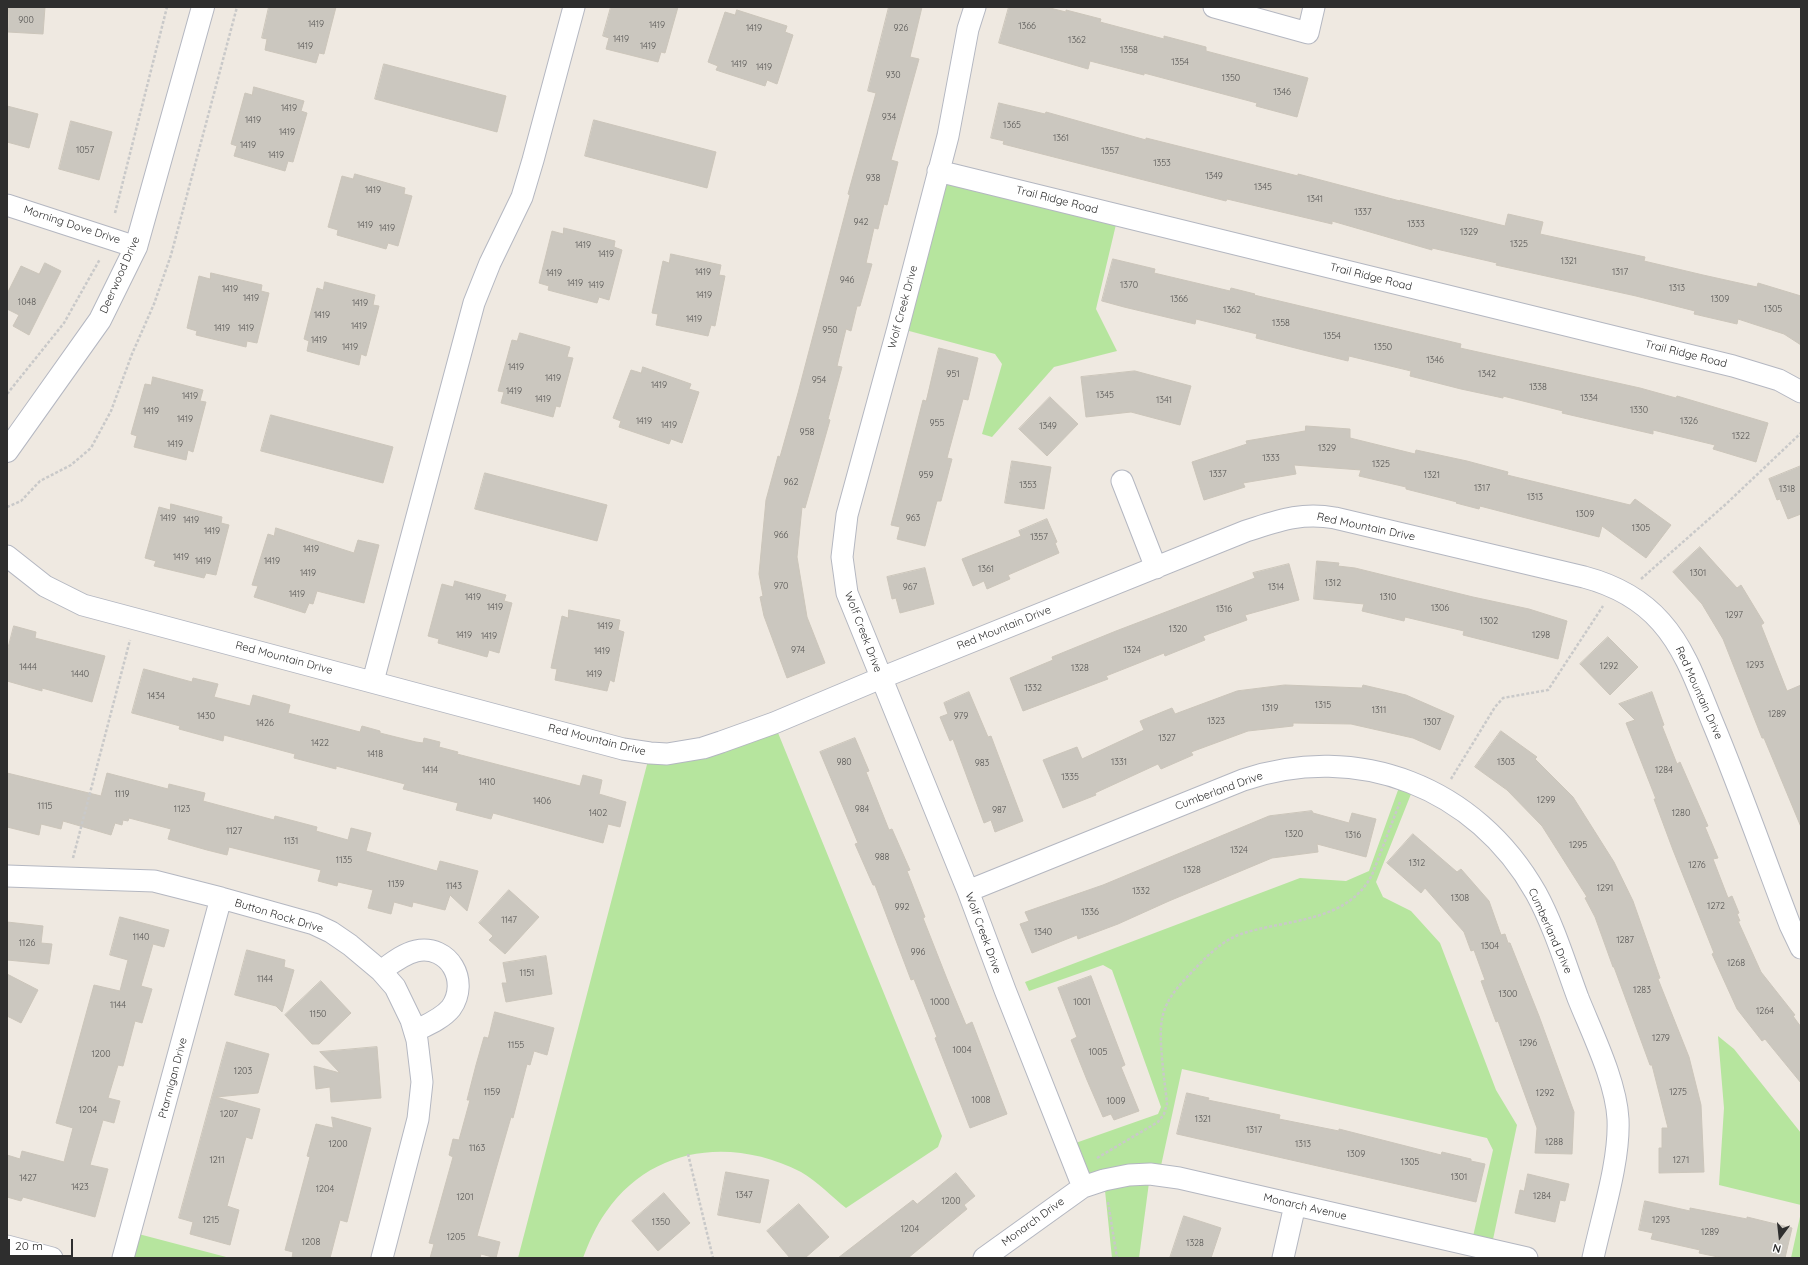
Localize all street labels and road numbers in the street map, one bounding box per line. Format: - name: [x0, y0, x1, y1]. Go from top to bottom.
- street label: Trail Ridge Road: [1015, 183, 1099, 217]
- street label: Morning Dove Drive: [22, 203, 122, 247]
- street label: Deerwood Drive: [97, 234, 143, 316]
- street label: Trail Ridge Road: [1329, 260, 1413, 294]
- street label: Wolf Creek Drive: [886, 264, 920, 350]
- street label: Trail Ridge Road: [1644, 337, 1728, 371]
- street label: Red Mountain Drive: [1316, 510, 1416, 544]
- street label: Wolf Creek Drive: [842, 590, 884, 674]
- street label: Red Mountain Drive: [955, 603, 1053, 653]
- street label: Red Mountain Drive: [234, 639, 334, 677]
- street label: Red Mountain Drive: [1673, 645, 1725, 741]
- street label: Red Mountain Drive: [547, 721, 647, 759]
- street label: Cumberland Drive: [1173, 769, 1265, 813]
- street label: Cumberland Drive: [1525, 886, 1575, 976]
- street label: Wolf Creek Drive: [962, 891, 1004, 975]
- street label: Button Rock Drive: [233, 896, 325, 936]
- street label: Ptarmigan Drive: [156, 1036, 190, 1120]
- street label: Monarch Avenue: [1262, 1191, 1348, 1223]
- street label: Monarch Drive: [999, 1195, 1067, 1249]

